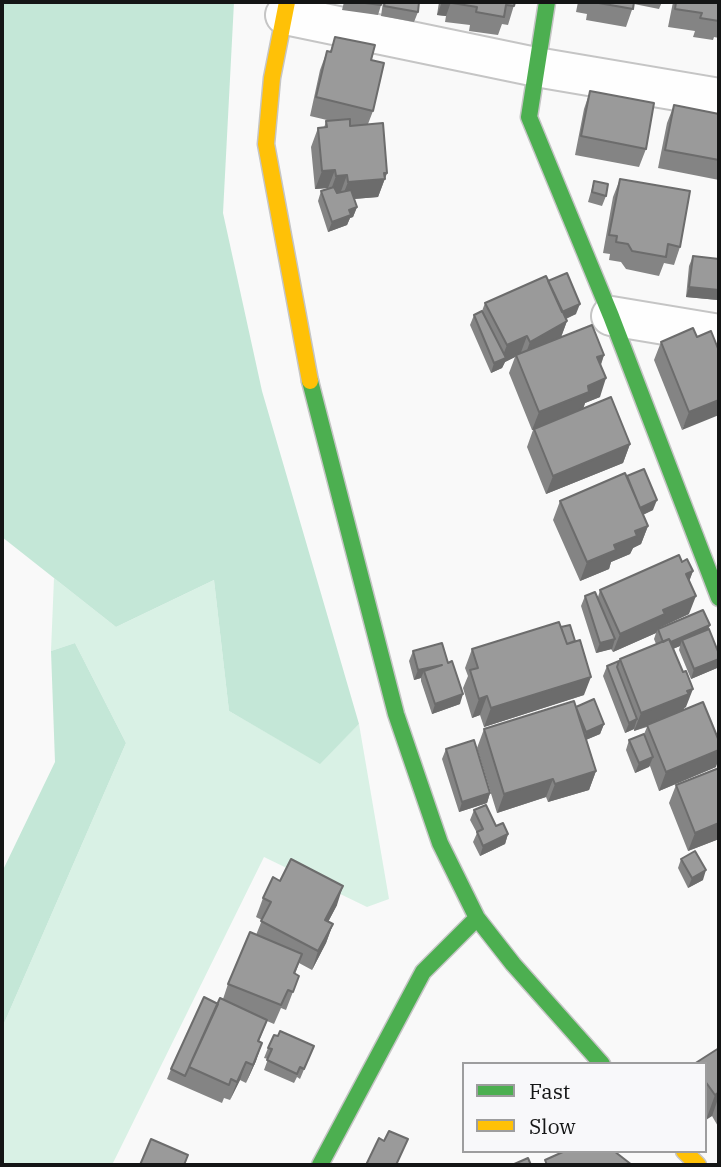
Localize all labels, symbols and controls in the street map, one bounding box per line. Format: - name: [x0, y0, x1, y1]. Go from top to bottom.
- legend: [462, 1062, 707, 1153]
- text: Fast: [529, 1077, 570, 1105]
- text: Slow: [529, 1112, 576, 1140]

